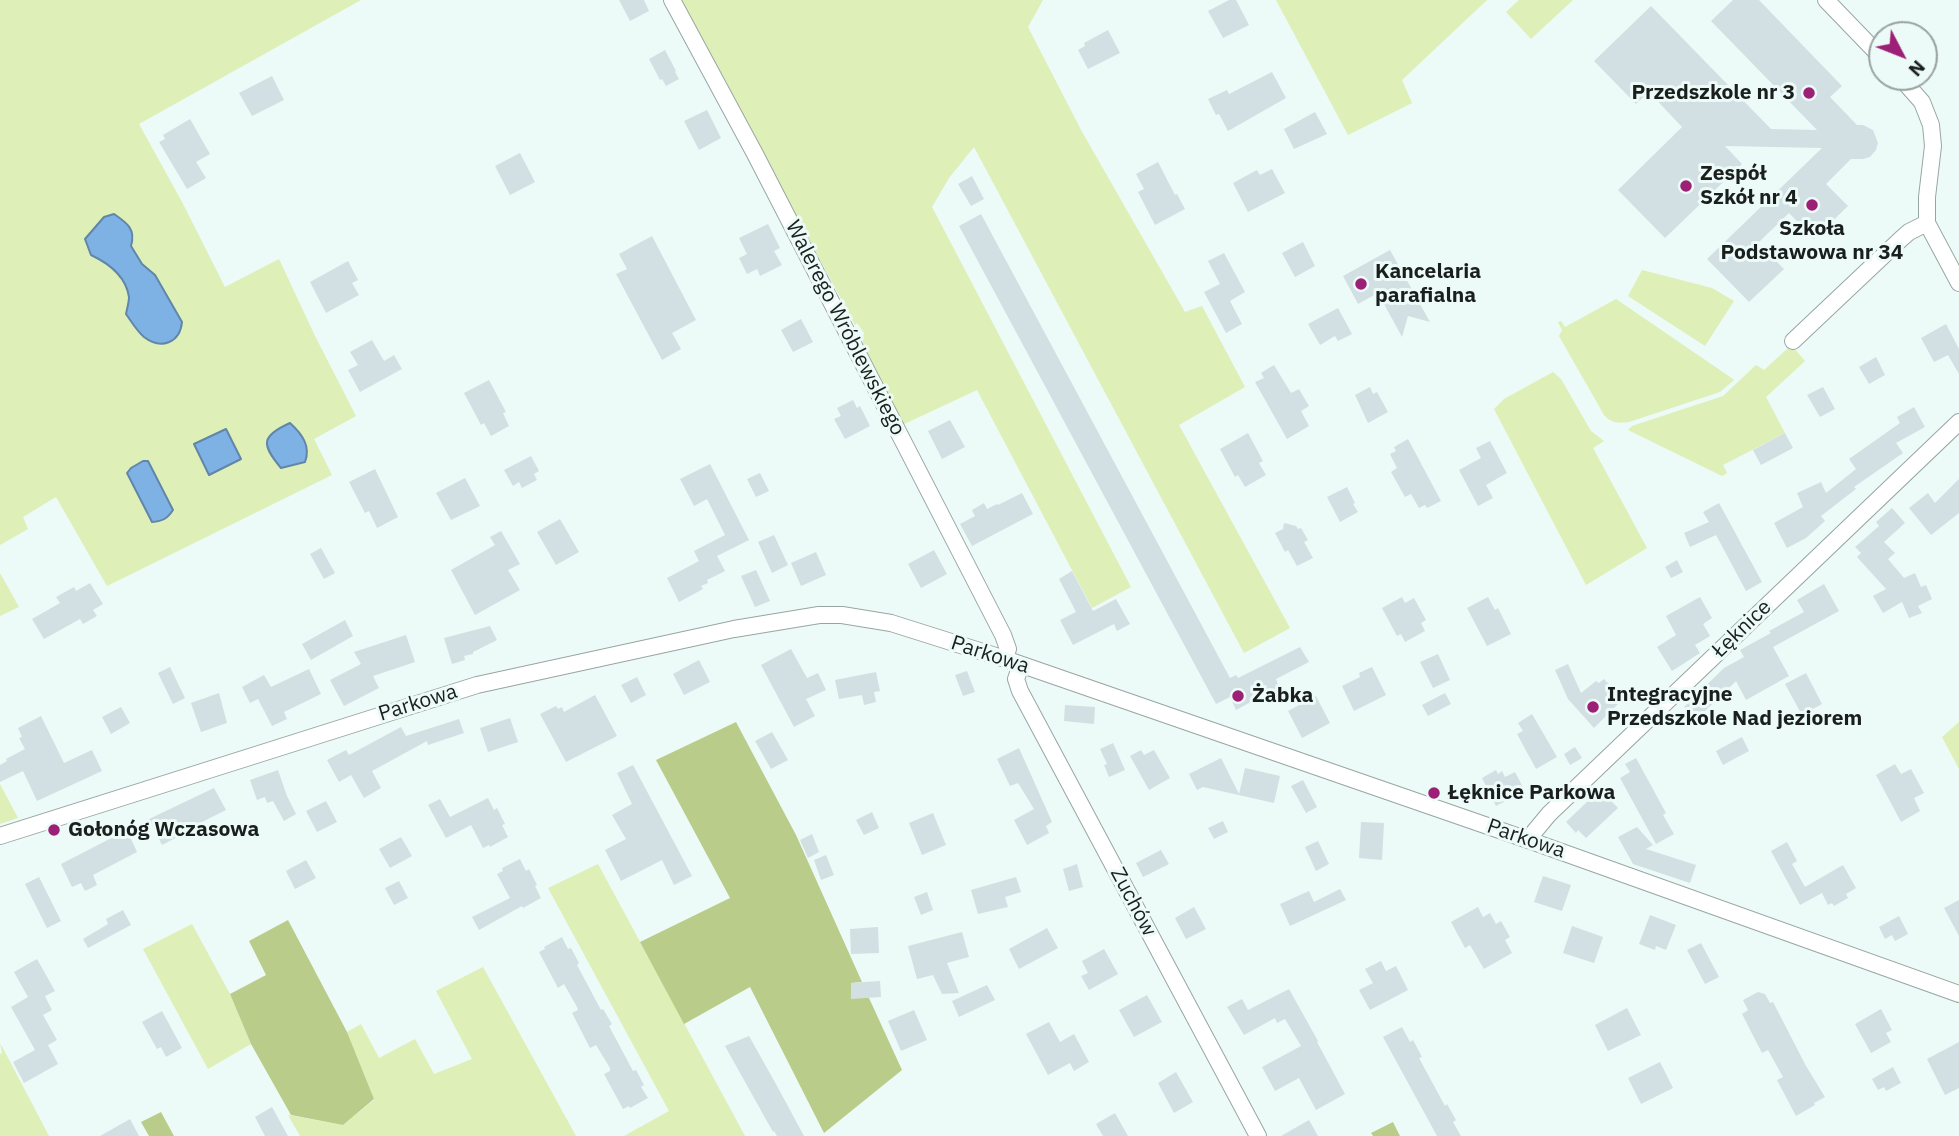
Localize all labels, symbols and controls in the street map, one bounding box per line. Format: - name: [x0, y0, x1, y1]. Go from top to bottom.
- north arrow: [1868, 21, 1938, 91]
- text: N: [1904, 56, 1931, 82]
- place label: Przedszkole nr 3: [1631, 80, 1795, 106]
- marker: Przedszkole nr 3: [1801, 85, 1817, 101]
- place label: Zespół Szkół nr 4: [1700, 161, 1797, 211]
- marker: Zespół Szkół nr 4: [1678, 178, 1694, 194]
- marker: Szkoła Podstawowa nr 34: [1804, 197, 1820, 213]
- street label: Walerego Wróblewskiego: [780, 216, 910, 440]
- place label: Szkoła Podstawowa nr 34: [1721, 216, 1903, 266]
- place label: Kancelaria parafialna: [1375, 259, 1481, 309]
- marker: Kancelaria parafialna: [1353, 276, 1369, 292]
- street label: Łęknice: [1707, 595, 1777, 663]
- street label: Parkowa: [948, 631, 1032, 679]
- street label: Parkowa: [376, 679, 460, 727]
- place label: Integracyjne Przedszkole Nad jeziorem: [1607, 682, 1862, 732]
- place label: Żabka: [1252, 683, 1314, 709]
- marker: Żabka: [1230, 688, 1246, 704]
- marker: Integracyjne Przedszkole Nad jeziorem: [1585, 699, 1601, 715]
- place label: Łęknice Parkowa: [1448, 780, 1615, 806]
- marker: Łęknice Parkowa: [1426, 785, 1442, 801]
- street label: Parkowa: [1484, 814, 1568, 864]
- place label: Gołonóg Wczasowa: [68, 817, 259, 843]
- marker: Gołonóg Wczasowa: [46, 822, 62, 838]
- street label: Zuchów: [1104, 863, 1162, 941]

